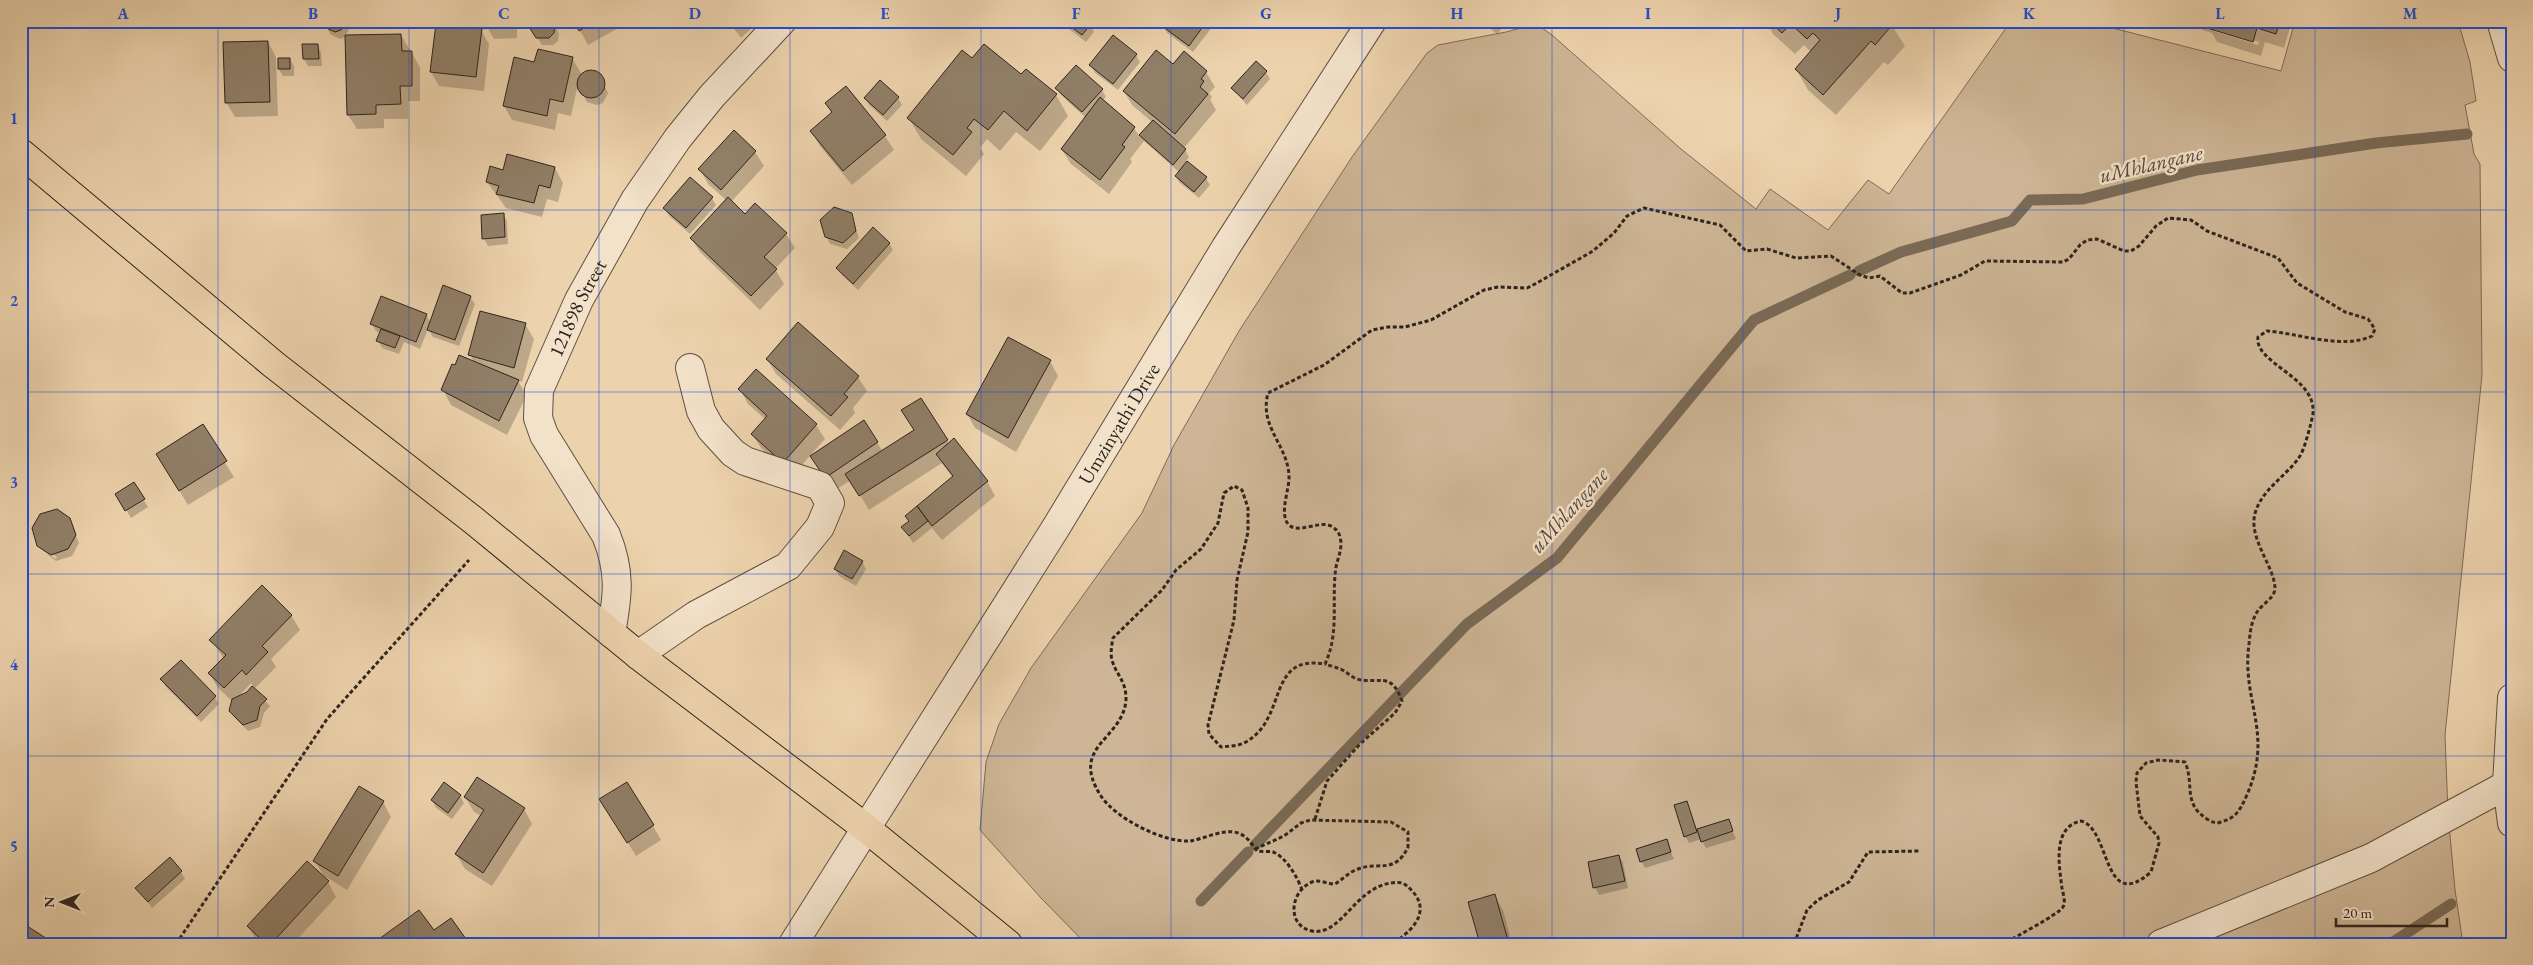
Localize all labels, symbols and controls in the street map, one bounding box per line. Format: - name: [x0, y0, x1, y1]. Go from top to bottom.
- text: A: [116, 3, 129, 24]
- text: B: [308, 3, 318, 24]
- text: C: [498, 3, 510, 24]
- text: D: [689, 3, 701, 24]
- text: E: [880, 3, 890, 24]
- text: F: [1072, 3, 1081, 24]
- text: G: [1260, 3, 1272, 24]
- text: H: [1451, 3, 1464, 24]
- text: I: [1645, 3, 1651, 24]
- text: J: [1833, 3, 1841, 24]
- text: K: [2023, 3, 2036, 24]
- text: L: [2215, 3, 2225, 24]
- text: M: [2403, 3, 2418, 24]
- text: 1: [10, 108, 18, 129]
- water label: uMhlangane: [2097, 138, 2206, 188]
- street label: 121898 Street: [542, 254, 613, 361]
- text: 2: [10, 290, 19, 311]
- street label: Umzinyathi Drive: [1072, 358, 1166, 489]
- water label: uMhlangane: [1524, 461, 1614, 558]
- text: 3: [10, 472, 18, 493]
- text: 4: [10, 654, 19, 675]
- text: 5: [10, 836, 18, 857]
- north arrow: [38, 878, 88, 928]
- scale bar: [2336, 895, 2447, 927]
- text: N: [40, 896, 58, 908]
- text: 20 m: [2343, 903, 2372, 922]

